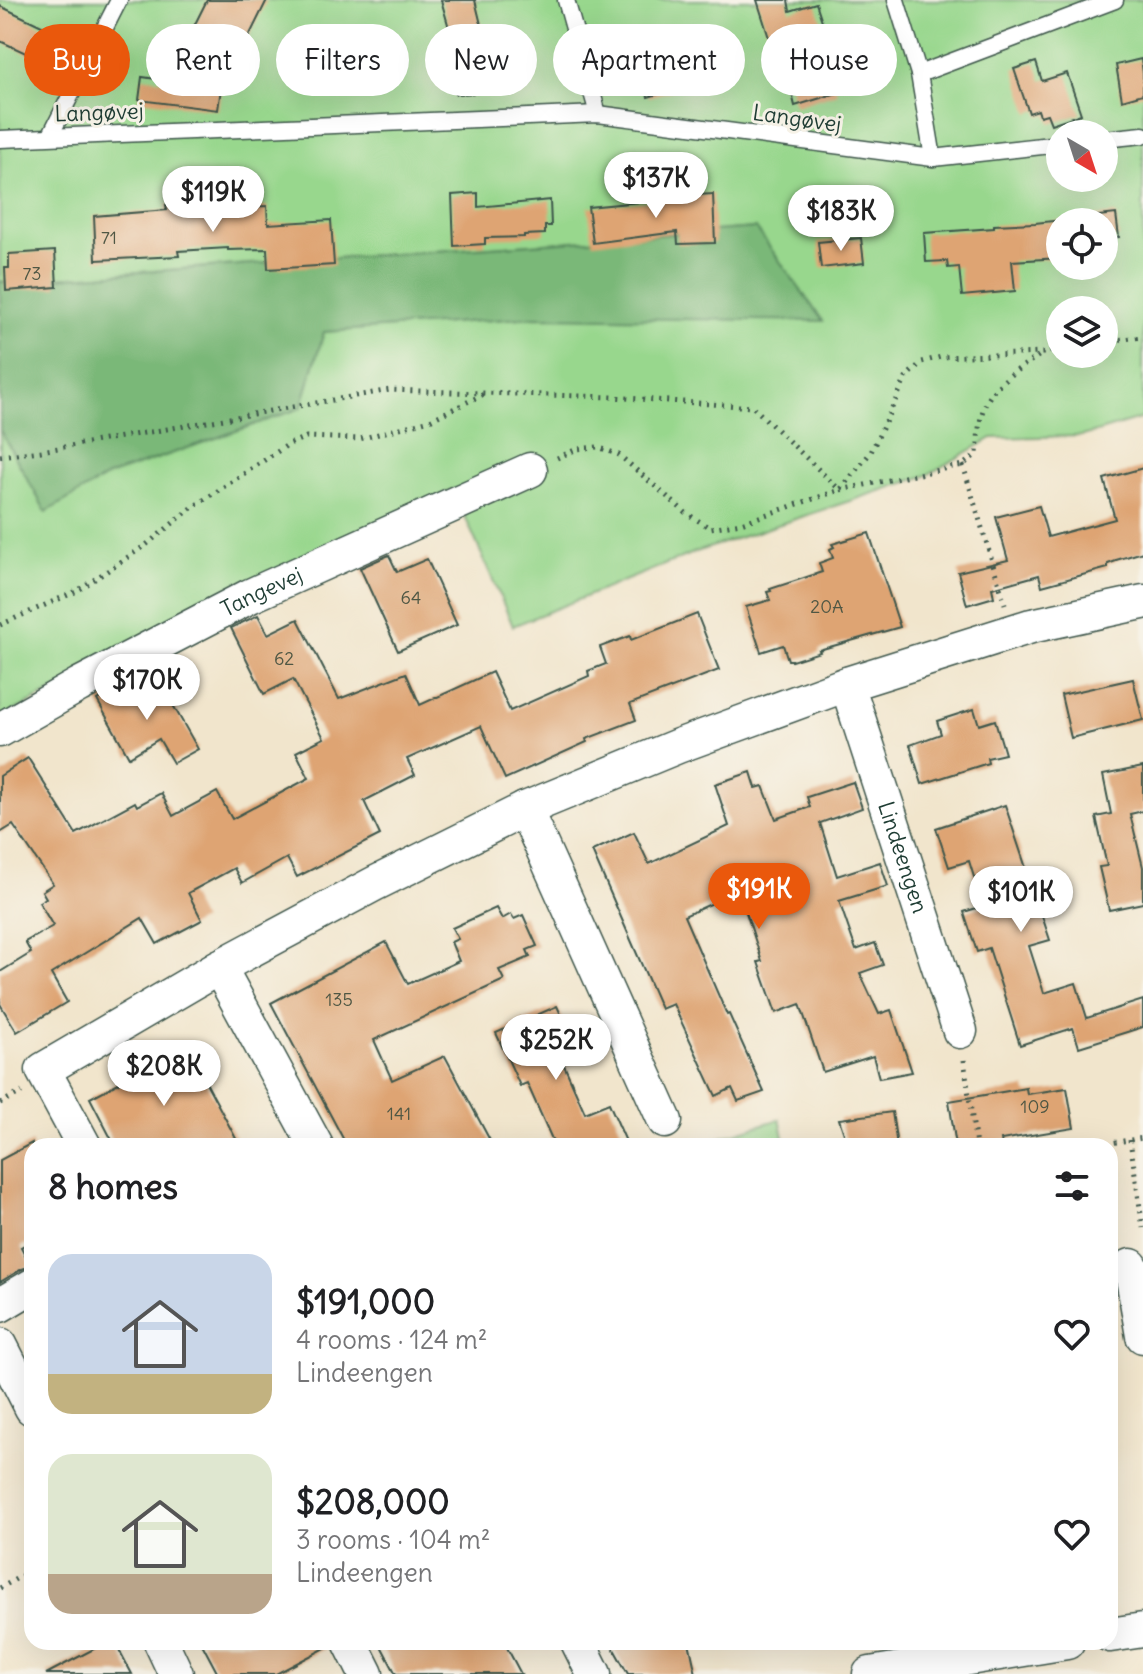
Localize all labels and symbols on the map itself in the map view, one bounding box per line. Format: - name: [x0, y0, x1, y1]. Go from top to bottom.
- street label: Langøvej: [54, 96, 144, 128]
- street label: Langøvej: [751, 98, 843, 138]
- north arrow: [1046, 120, 1118, 192]
- pin: $137K: [600, 152, 712, 220]
- pin: $119K: [157, 166, 269, 234]
- pin: $183K: [785, 185, 897, 253]
- house number: 71: [101, 226, 117, 249]
- house number: 73: [22, 262, 42, 285]
- street label: Tangevej: [216, 560, 307, 623]
- house number: 64: [401, 586, 421, 609]
- house number: 20A: [810, 595, 844, 618]
- house number: 62: [274, 647, 294, 670]
- pin: $170K: [91, 654, 203, 722]
- street label: Lindeengen: [872, 798, 935, 916]
- pin: $191K: [703, 863, 815, 931]
- pin: $101K: [965, 866, 1077, 934]
- house number: 135: [325, 988, 353, 1011]
- pin: $252K: [500, 1014, 612, 1082]
- pin: $208K: [108, 1040, 220, 1108]
- house number: 109: [1020, 1095, 1050, 1118]
- house number: 141: [387, 1102, 411, 1125]

